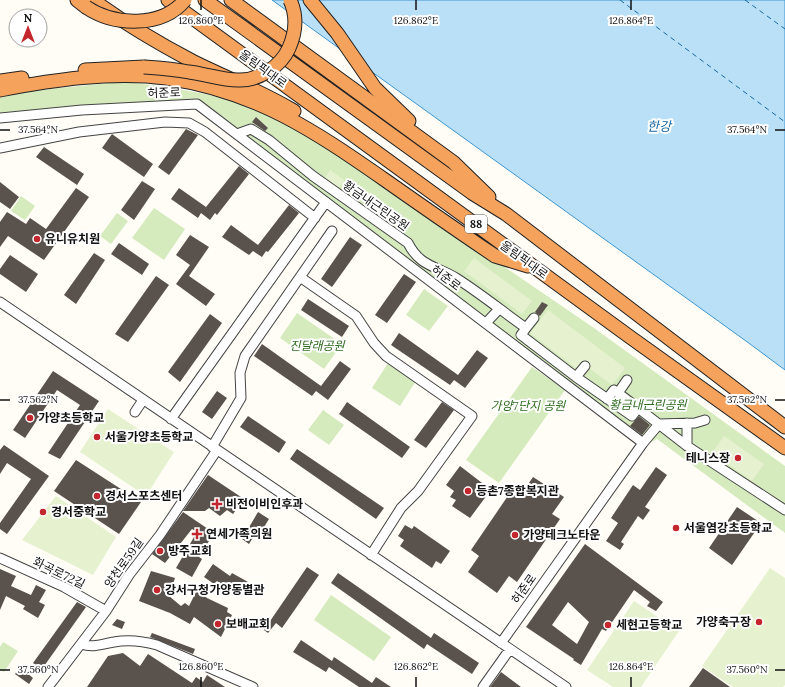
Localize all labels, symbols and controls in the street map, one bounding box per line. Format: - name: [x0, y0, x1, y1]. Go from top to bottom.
- north arrow: [8, 8, 48, 48]
- text: N: [24, 11, 33, 25]
- text: 126.860°E: [178, 14, 224, 27]
- text: 126.862°E: [394, 14, 438, 27]
- text: 126.864°E: [609, 14, 653, 27]
- street label: 올림픽대로: [237, 46, 290, 91]
- street label: 허준로: [147, 84, 181, 101]
- water label: 한강: [647, 118, 673, 135]
- text: 37.564°N: [18, 123, 58, 136]
- text: 37.564°N: [727, 123, 767, 136]
- street label: 황금내근린공원: [340, 177, 412, 234]
- road number: 88: [465, 215, 487, 233]
- place label: 유니유치원: [45, 231, 100, 246]
- marker: 유니유치원: [32, 234, 42, 244]
- street label: 올림픽대로: [498, 237, 551, 282]
- street label: 허준로: [429, 262, 464, 294]
- park label: 진달래공원: [289, 338, 346, 353]
- text: 37.562°N: [18, 393, 58, 406]
- text: 37.562°N: [727, 393, 767, 406]
- park label: 황금내근린공원: [609, 397, 688, 412]
- park label: 가양7단지 공원: [491, 398, 566, 413]
- place label: 가양초등학교: [38, 410, 104, 425]
- marker: 가양초등학교: [25, 413, 35, 423]
- place label: 서울가양초등학교: [105, 429, 193, 444]
- marker: 서울가양초등학교: [92, 432, 102, 442]
- place label: 테니스장: [686, 450, 730, 465]
- marker: 테니스장: [733, 453, 743, 463]
- place label: 등촌7종합복지관: [476, 483, 559, 498]
- marker: 등촌7종합복지관: [463, 486, 473, 496]
- place label: 경서스포츠센터: [105, 488, 182, 503]
- marker: 경서스포츠센터: [92, 491, 102, 501]
- place label: 비전이비인후과: [226, 496, 303, 511]
- marker: 비전이비인후과: [211, 498, 223, 510]
- place label: 경서중학교: [51, 504, 106, 519]
- marker: 경서중학교: [38, 507, 48, 517]
- place label: 서울염강초등학교: [684, 520, 772, 535]
- marker: 서울염강초등학교: [671, 523, 681, 533]
- place label: 연세가족의원: [206, 526, 272, 541]
- place label: 가양테크노타운: [523, 527, 600, 542]
- marker: 연세가족의원: [191, 528, 203, 540]
- marker: 가양테크노타운: [510, 530, 520, 540]
- street label: 양천로59길: [101, 535, 146, 591]
- place label: 방주교회: [168, 543, 212, 558]
- marker: 방주교회: [155, 546, 165, 556]
- street label: 화곡로72길: [31, 554, 88, 592]
- street label: 허준로: [508, 571, 539, 607]
- place label: 강서구청가양동별관: [165, 582, 264, 597]
- marker: 강서구청가양동별관: [152, 585, 162, 595]
- place label: 가양축구장: [696, 614, 751, 629]
- place label: 보배교회: [226, 616, 270, 631]
- place label: 세현고등학교: [616, 617, 682, 632]
- marker: 가양축구장: [754, 617, 764, 627]
- marker: 보배교회: [213, 619, 223, 629]
- marker: 세현고등학교: [603, 620, 613, 630]
- text: 126.860°E: [178, 660, 224, 673]
- text: 126.862°E: [394, 660, 438, 673]
- text: 126.864°E: [609, 660, 653, 673]
- text: 37.560°N: [17, 663, 59, 676]
- text: 37.560°N: [726, 663, 768, 676]

